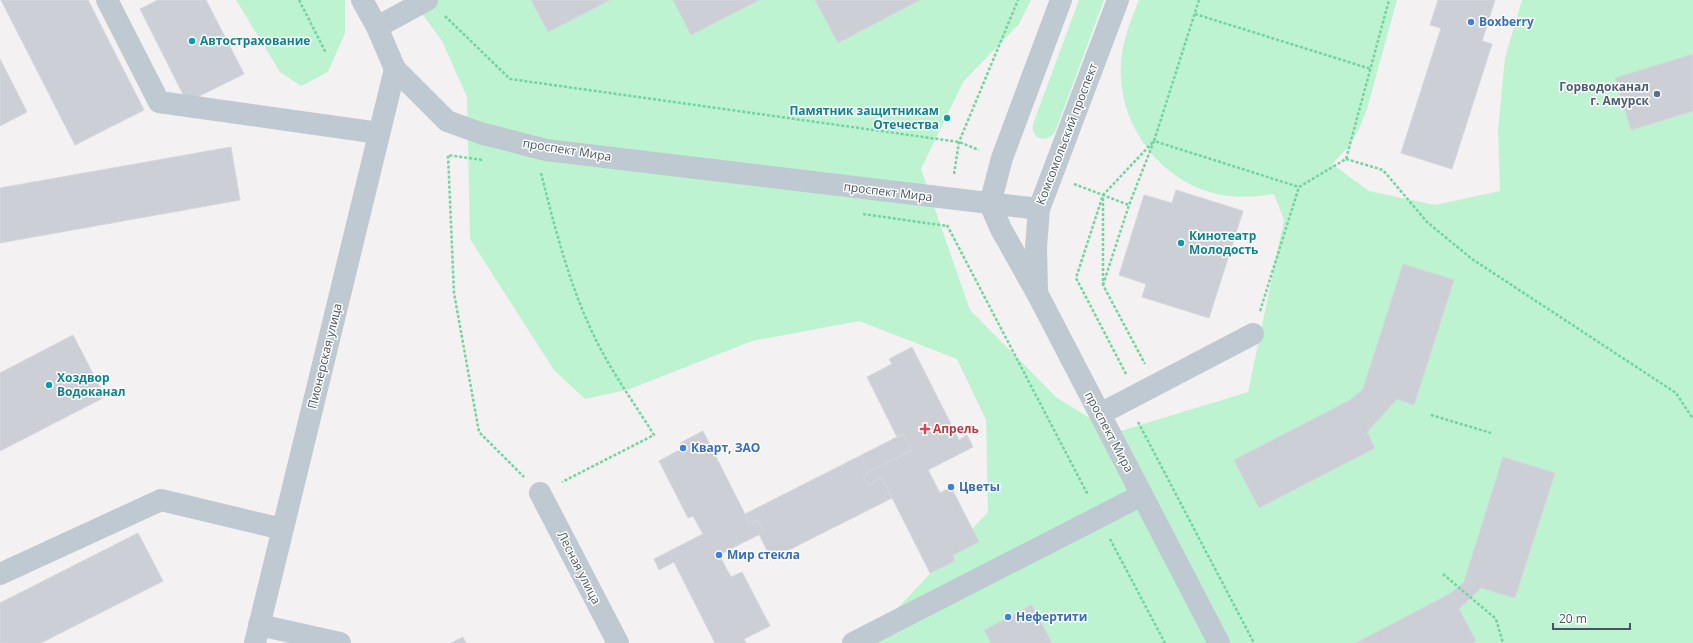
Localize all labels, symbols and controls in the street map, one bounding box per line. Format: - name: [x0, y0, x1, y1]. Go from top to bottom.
- place label: Boxberry: [1479, 13, 1534, 30]
- marker: Boxberry: [1466, 17, 1476, 27]
- place label: Автострахование: [200, 32, 310, 49]
- marker: Автострахование: [187, 36, 197, 46]
- street label: Комсомольский проспект: [1032, 60, 1102, 207]
- place label: Горводоканал г. Амурск: [1559, 78, 1650, 109]
- marker: Горводоканал г. Амурск: [1652, 89, 1662, 99]
- place label: Памятник защитникам Отечества: [789, 102, 939, 133]
- marker: Памятник защитникам Отечества: [942, 113, 952, 123]
- street label: проспект Мира: [522, 134, 613, 165]
- street label: проспект Мира: [843, 178, 933, 205]
- place label: Кинотеатр Молодость: [1189, 227, 1259, 258]
- marker: Кинотеатр Молодость: [1176, 238, 1186, 248]
- street label: Пионерская улица: [303, 301, 346, 410]
- place label: Хоздвор Водоканал: [57, 369, 126, 400]
- marker: Хоздвор Водоканал: [44, 380, 54, 390]
- street label: проспект Мира: [1081, 388, 1138, 475]
- place label: Апрель: [933, 420, 979, 437]
- marker: Апрель: [920, 424, 930, 434]
- place label: Кварт, ЗАО: [691, 439, 760, 456]
- marker: Кварт, ЗАО: [678, 443, 688, 453]
- place label: Цветы: [959, 478, 1000, 495]
- marker: Цветы: [946, 482, 956, 492]
- street label: Лесная улица: [554, 528, 605, 607]
- place label: Мир стекла: [727, 546, 800, 563]
- marker: Мир стекла: [714, 550, 724, 560]
- scale bar: [1553, 605, 1630, 631]
- place label: Нефертити: [1016, 608, 1087, 625]
- text: 20 m: [1559, 610, 1587, 627]
- marker: Нефертити: [1003, 612, 1013, 622]

